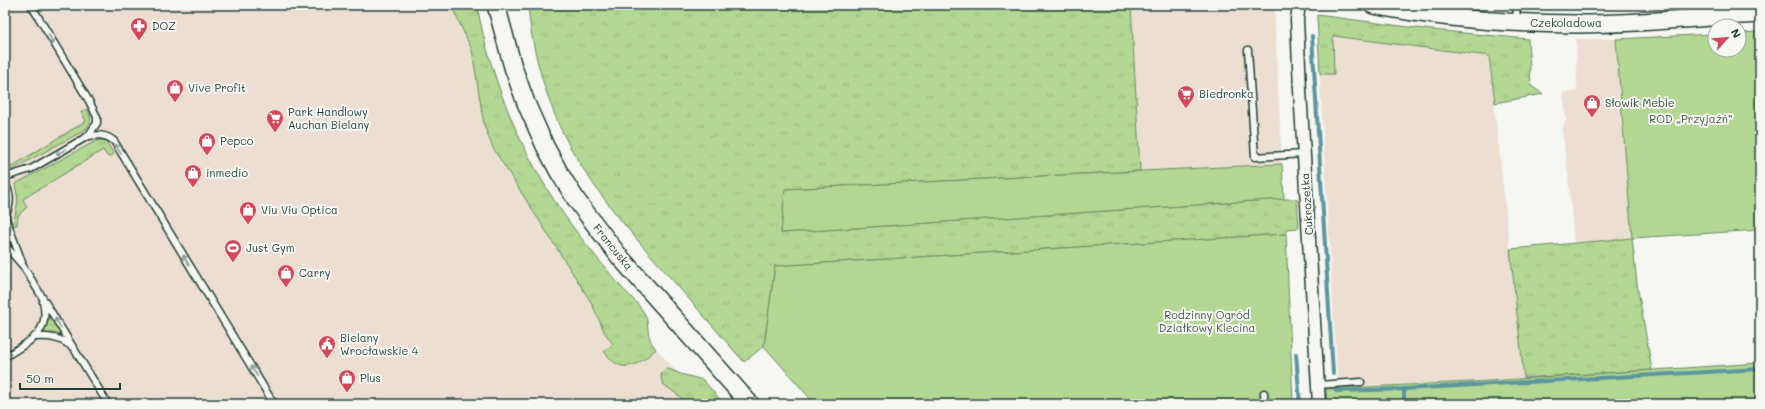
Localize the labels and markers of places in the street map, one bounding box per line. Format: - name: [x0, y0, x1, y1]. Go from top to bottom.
- pharmacy icon: DOZ: [129, 16, 149, 41]
- place label: DOZ: [152, 18, 176, 33]
- shop icon: Vive Profit: [165, 78, 185, 103]
- place label: Vive Profit: [188, 80, 246, 95]
- supermarket icon: Biedronka: [1176, 84, 1196, 109]
- place label: Biedronka: [1199, 86, 1254, 101]
- shop icon: Słowik Meble: [1582, 93, 1602, 118]
- place label: Słowik Meble: [1605, 95, 1675, 110]
- place label: Park Handlowy Auchan Bielany: [288, 104, 369, 132]
- supermarket icon: Park Handlowy Auchan Bielany: [265, 108, 285, 133]
- shop icon: Pepco: [197, 131, 217, 156]
- place label: Pepco: [220, 133, 254, 148]
- shop icon: inmedio: [183, 163, 203, 188]
- place label: inmedio: [206, 165, 248, 180]
- shop icon: Viu Viu Optica: [238, 200, 258, 225]
- place label: Viu Viu Optica: [261, 202, 338, 217]
- sports icon: Just Gym: [223, 238, 243, 263]
- place label: Just Gym: [246, 240, 294, 255]
- shop icon: Carry: [276, 263, 296, 288]
- place label: Carry: [299, 265, 331, 280]
- place label: Bielany Wrocławskie 4: [340, 330, 419, 358]
- public building icon: Bielany Wrocławskie 4: [317, 334, 337, 359]
- shop icon: Plus: [337, 368, 357, 393]
- place label: Plus: [360, 370, 381, 385]

